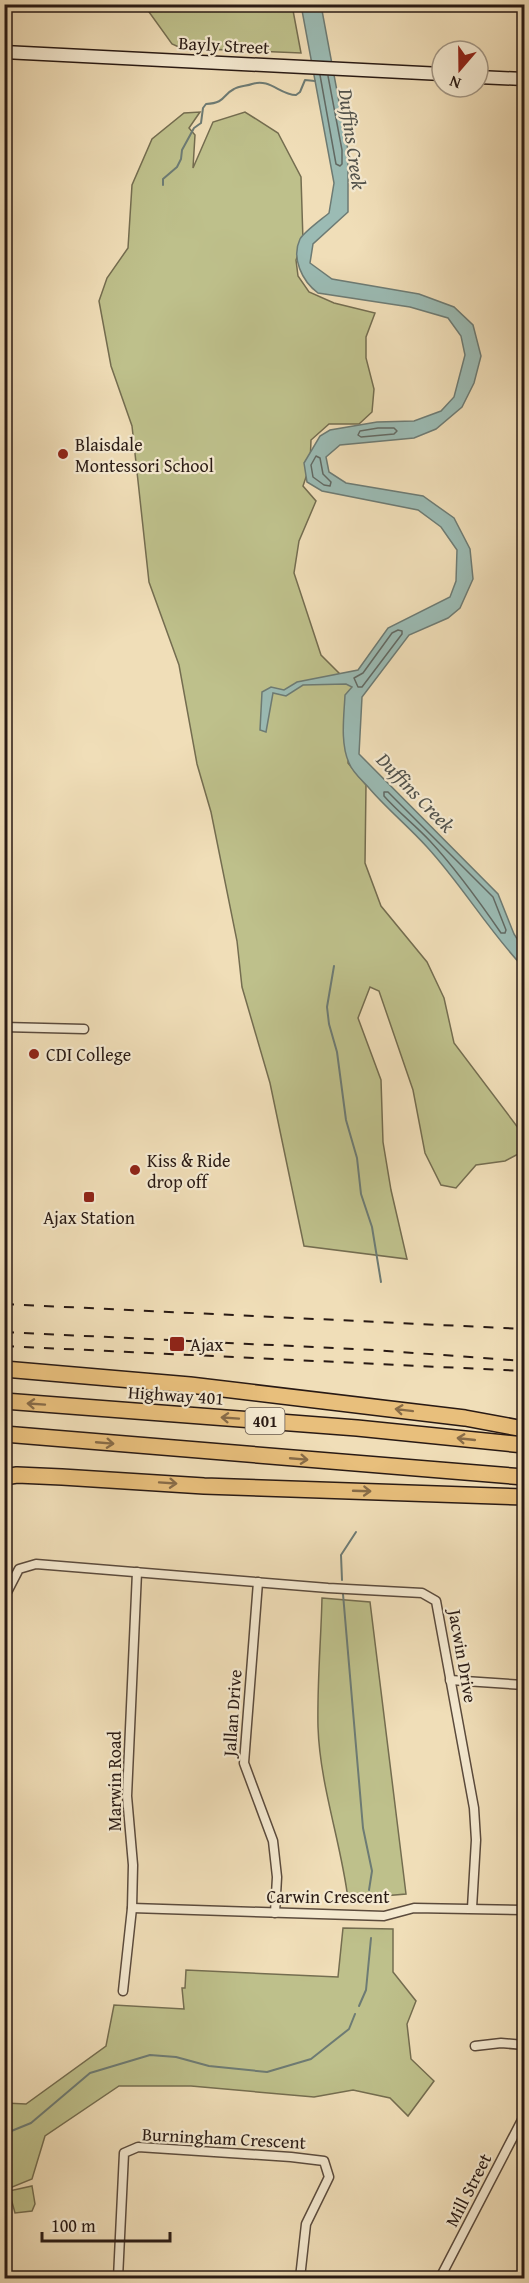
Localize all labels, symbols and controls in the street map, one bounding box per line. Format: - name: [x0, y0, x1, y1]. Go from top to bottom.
- street label: Bayly Street: [178, 29, 271, 61]
- north arrow: [430, 39, 490, 99]
- text: N: [445, 70, 464, 96]
- water label: Duffins Creek: [331, 86, 375, 192]
- place label: Blaisdale Montessori School: [75, 431, 214, 479]
- marker: Blaisdale Montessori School: [56, 447, 70, 461]
- water label: Duffins Creek: [370, 745, 462, 839]
- place label: CDI College: [46, 1041, 131, 1068]
- marker: CDI College: [27, 1047, 41, 1061]
- place label: Kiss & Ride drop off: [147, 1147, 231, 1195]
- marker: Kiss & Ride drop off: [128, 1163, 142, 1177]
- marker: Ajax Station: [82, 1190, 96, 1204]
- place label: Ajax Station: [43, 1204, 135, 1231]
- place label: Ajax: [190, 1331, 224, 1358]
- marker: Ajax: [168, 1335, 186, 1353]
- street label: Highway 401: [127, 1378, 225, 1412]
- one-way arrow: [26, 1398, 46, 1409]
- one-way arrow: [395, 1405, 415, 1416]
- road number: 401: [246, 1408, 284, 1434]
- one-way arrow: [221, 1412, 241, 1423]
- one-way arrow: [457, 1433, 477, 1444]
- one-way arrow: [94, 1438, 114, 1449]
- one-way arrow: [289, 1453, 308, 1464]
- one-way arrow: [157, 1478, 177, 1489]
- one-way arrow: [352, 1486, 372, 1497]
- street label: Jacwin Drive: [441, 1605, 484, 1705]
- street label: Jallan Drive: [215, 1669, 249, 1759]
- street label: Marwin Road: [101, 1730, 128, 1831]
- street label: Carwin Crescent: [266, 1883, 390, 1910]
- street label: Burningham Crescent: [141, 2120, 307, 2156]
- street label: Mill Street: [438, 2148, 498, 2232]
- scale bar: [42, 2205, 170, 2243]
- text: 100 m: [51, 2212, 96, 2239]

